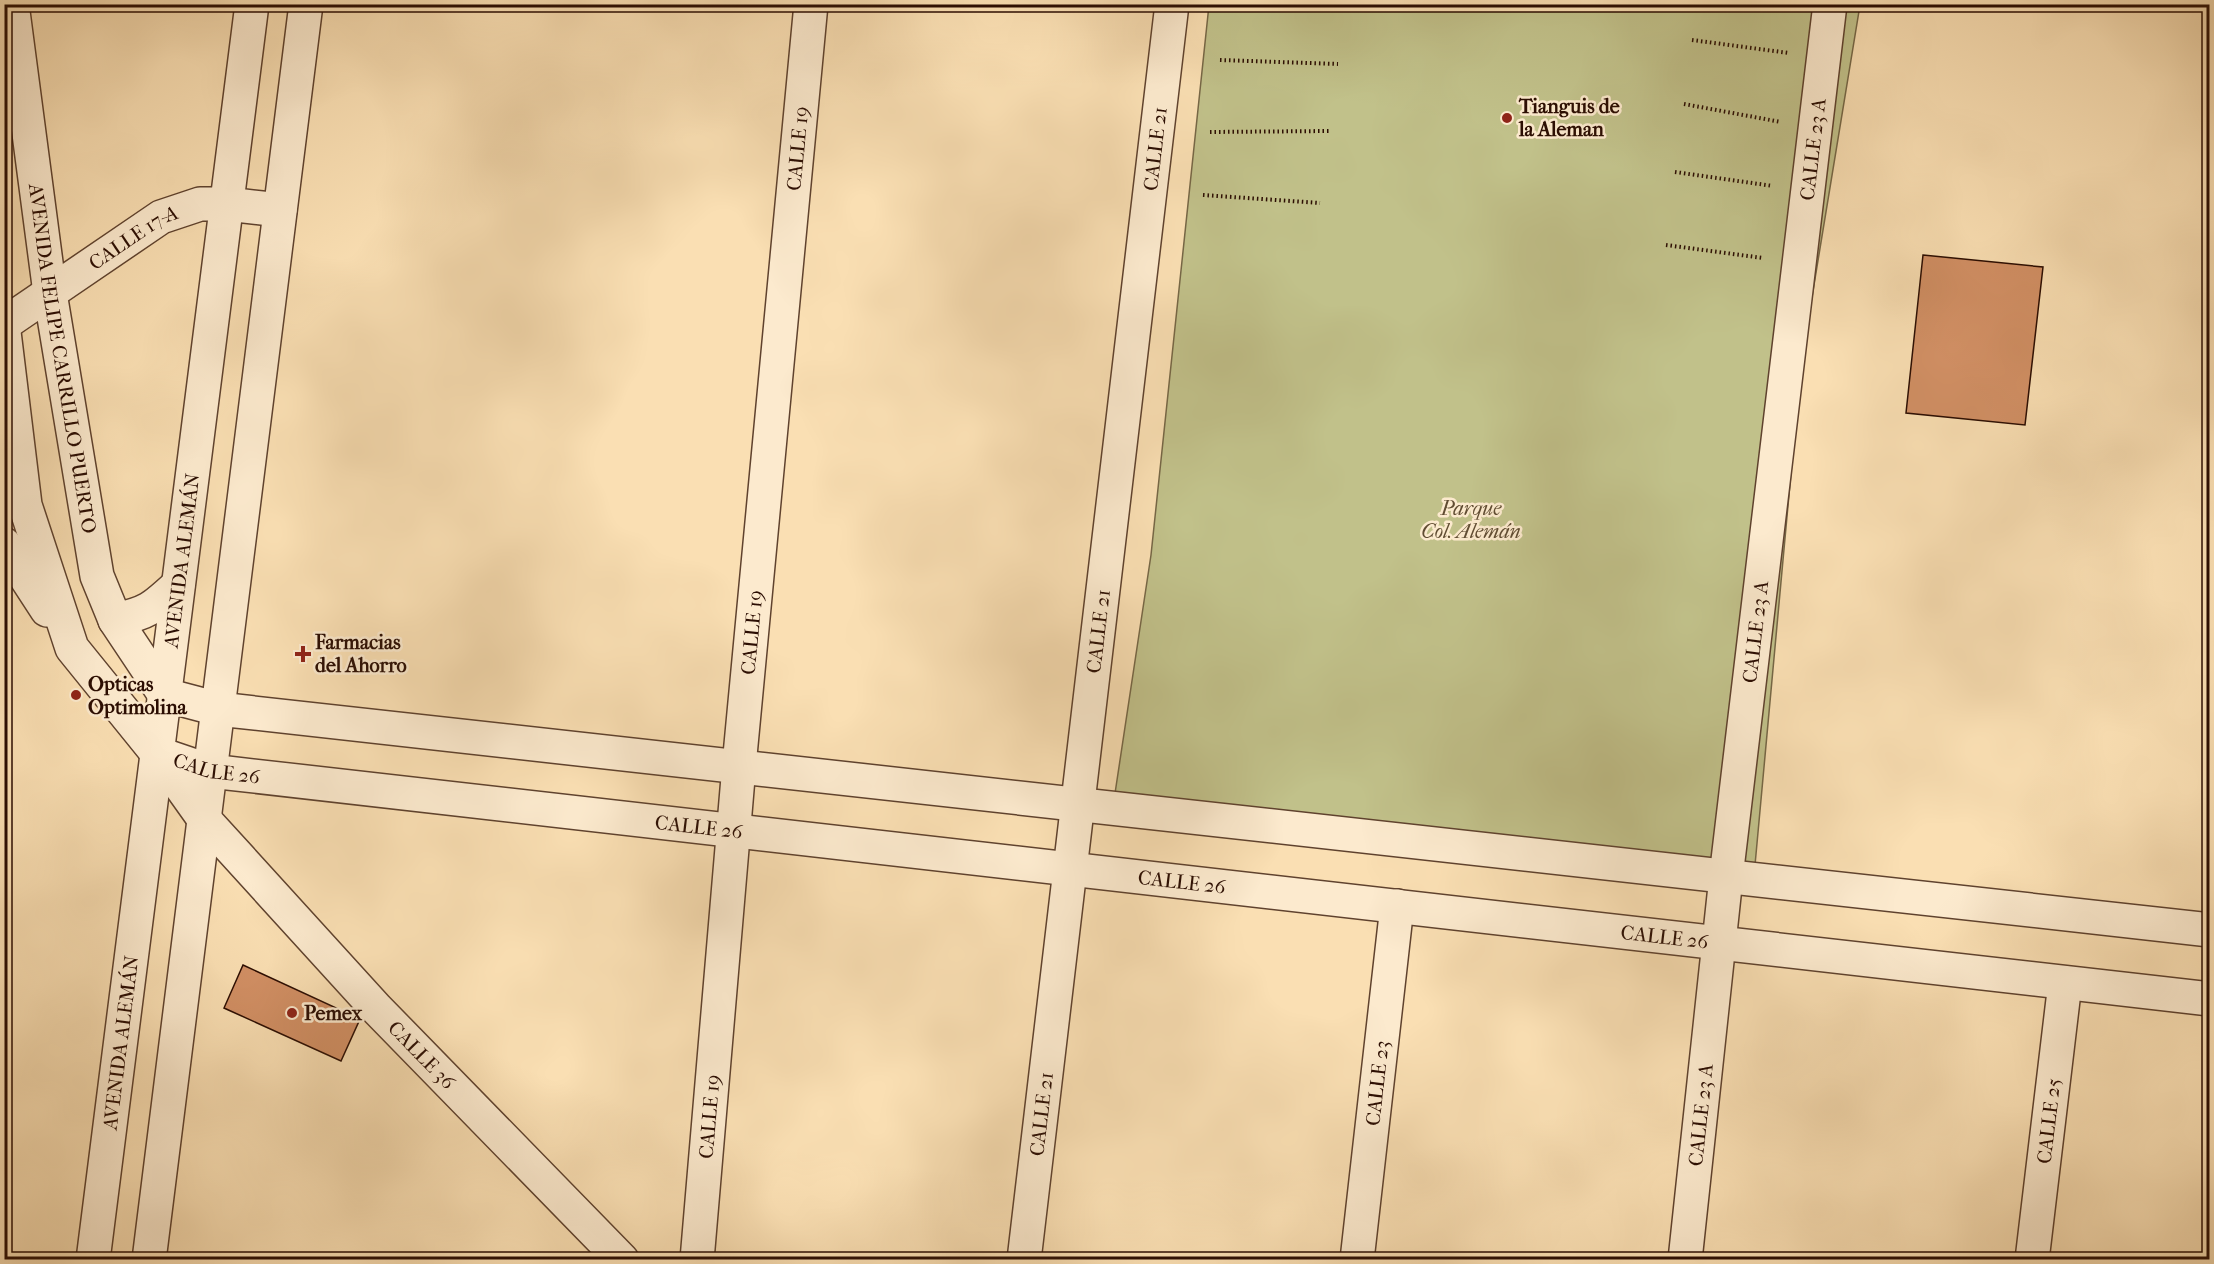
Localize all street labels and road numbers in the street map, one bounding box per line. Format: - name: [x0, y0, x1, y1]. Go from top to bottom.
- street label: CALLE 23 A: [1796, 96, 1831, 202]
- street label: CALLE 19: [782, 105, 813, 192]
- street label: CALLE 21: [1139, 105, 1172, 192]
- street label: AVENIDA FELIPE CARRILLO PUERTO: [24, 181, 101, 535]
- street label: CALLE 17-A: [85, 201, 182, 275]
- street label: AVENIDA ALEMÁN: [159, 472, 204, 650]
- street label: CALLE 23 A: [1738, 579, 1773, 684]
- street label: CALLE 21: [1082, 588, 1115, 675]
- street label: CALLE 19: [737, 589, 768, 676]
- street label: CALLE 26: [170, 748, 261, 789]
- street label: CALLE 26: [654, 811, 744, 844]
- street label: CALLE 26: [1137, 866, 1227, 899]
- street label: CALLE 26: [1619, 921, 1710, 954]
- street label: AVENIDA ALEMÁN: [98, 954, 143, 1132]
- street label: CALLE 36: [383, 1016, 460, 1094]
- street label: CALLE 23: [1361, 1039, 1394, 1127]
- street label: CALLE 23 A: [1684, 1062, 1718, 1167]
- street label: CALLE 21: [1025, 1071, 1058, 1157]
- street label: CALLE 19: [695, 1073, 725, 1160]
- street label: CALLE 25: [2033, 1077, 2066, 1165]

